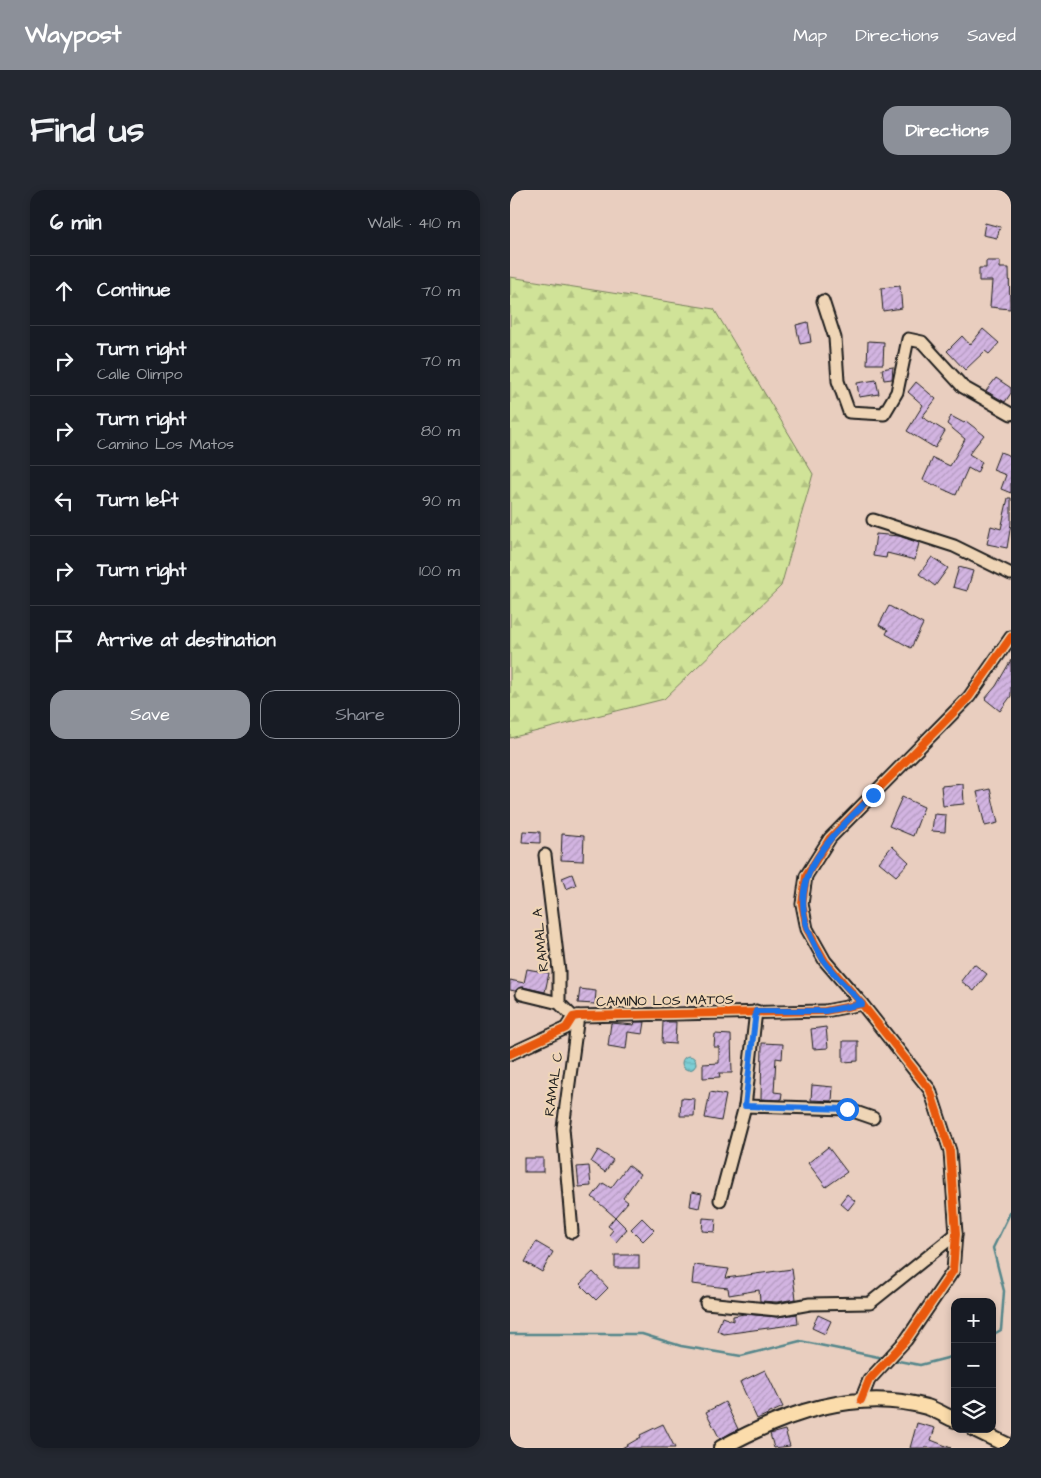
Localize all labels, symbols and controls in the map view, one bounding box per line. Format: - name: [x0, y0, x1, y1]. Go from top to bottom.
- text: Waypost: [25, 18, 122, 52]
- text: Map: [793, 23, 827, 48]
- text: Directions: [855, 23, 939, 48]
- text: Saved: [967, 23, 1016, 48]
- text: Find us: [30, 106, 144, 155]
- button: Directions: [883, 106, 1011, 155]
- text: 6 min: [50, 208, 102, 237]
- text: Walk · 410 m: [368, 212, 460, 234]
- icon: ahead: [50, 277, 78, 305]
- text: Continue: [97, 277, 171, 304]
- text: 70 m: [421, 280, 460, 302]
- text: Turn right: [97, 336, 186, 363]
- icon: right: [50, 347, 78, 375]
- text: 70 m: [421, 350, 460, 372]
- text: Calle Olimpo: [97, 363, 183, 385]
- text: Turn right: [97, 406, 186, 433]
- icon: right: [50, 417, 78, 445]
- text: 80 m: [421, 420, 460, 442]
- text: Camino Los Matos: [97, 433, 234, 455]
- icon: left: [50, 487, 78, 515]
- text: Turn left: [97, 487, 178, 514]
- text: 90 m: [422, 490, 460, 512]
- icon: right: [50, 557, 78, 585]
- text: Turn right: [97, 557, 186, 584]
- text: 100 m: [419, 560, 460, 582]
- icon: arrive: [50, 627, 78, 655]
- text: Arrive at destination: [97, 627, 276, 654]
- button: Save: [50, 690, 250, 739]
- button: Share: [260, 690, 460, 739]
- route end: [862, 784, 885, 807]
- street label: RAMAL A: [528, 907, 554, 973]
- street label: CAMINO LOS MATOS: [596, 990, 734, 1012]
- street label: RAMAL C: [540, 1051, 568, 1118]
- route start: [836, 1098, 859, 1121]
- map controls: [951, 1298, 996, 1433]
- button: +: [951, 1298, 996, 1343]
- button: −: [951, 1343, 996, 1388]
- button: layers: [951, 1388, 996, 1433]

